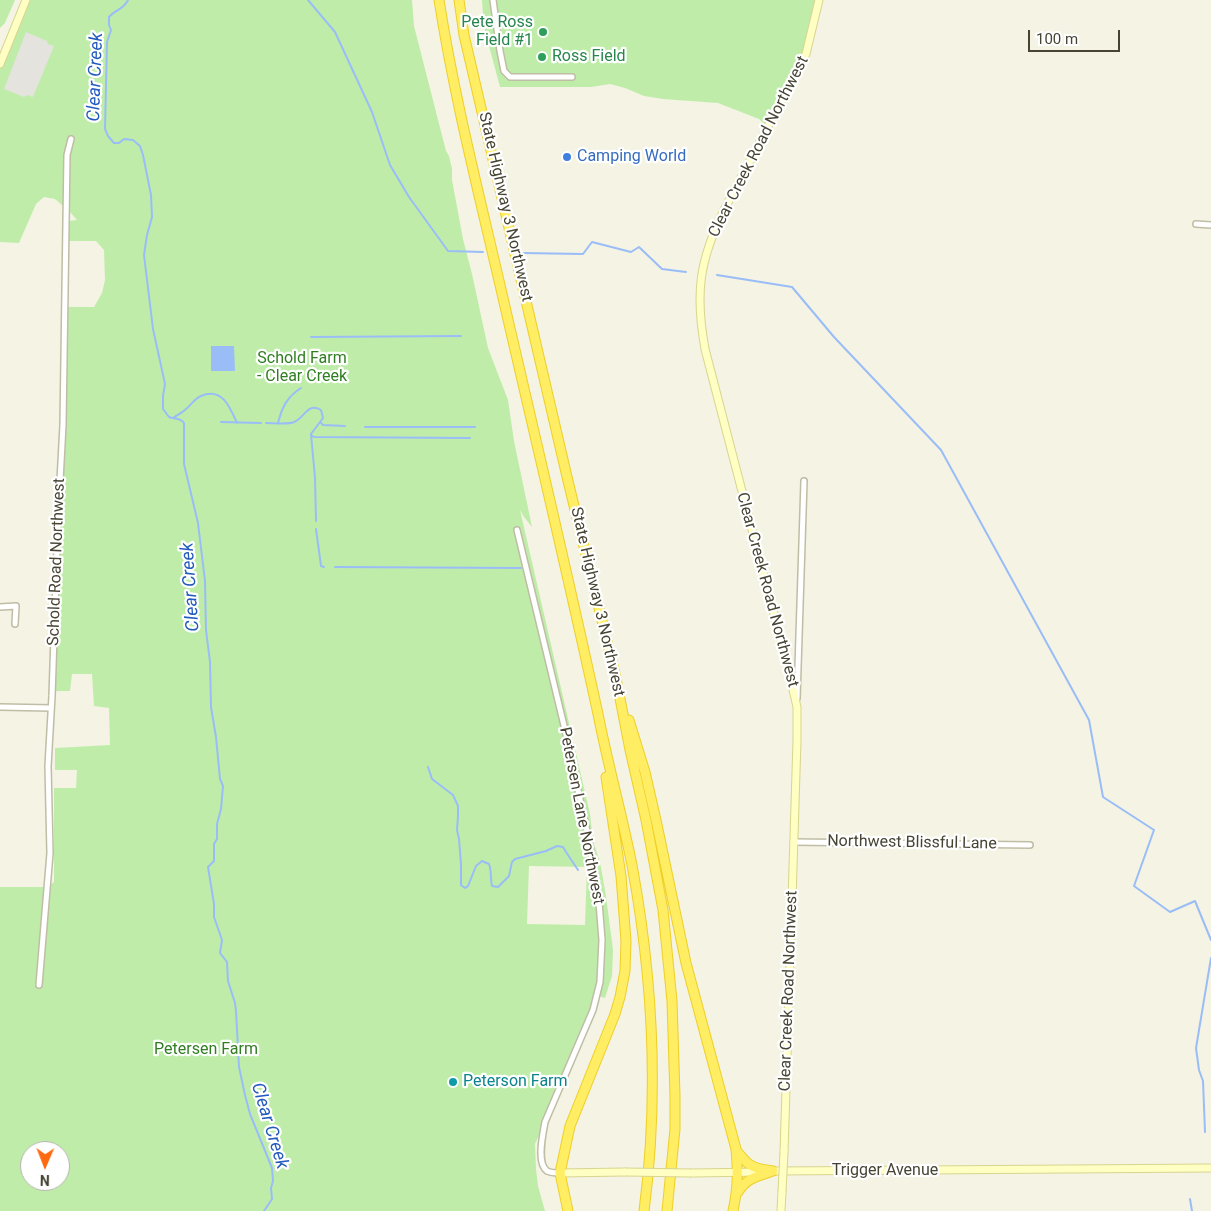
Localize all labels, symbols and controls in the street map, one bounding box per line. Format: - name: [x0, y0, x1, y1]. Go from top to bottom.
- place label: Pete Ross Field #1: [461, 13, 533, 51]
- scale bar: [1031, 20, 1124, 52]
- marker: Pete Ross Field #1: [537, 26, 549, 38]
- text: 100 m: [1036, 30, 1078, 48]
- water label: Clear Creek: [84, 32, 108, 122]
- place label: Ross Field: [552, 47, 626, 67]
- marker: Ross Field: [536, 51, 548, 63]
- street label: Clear Creek Road Northwest: [705, 53, 813, 241]
- street label: State Highway 3 Northwest: [474, 110, 536, 304]
- place label: Camping World: [577, 147, 686, 167]
- marker: Camping World: [561, 151, 573, 163]
- park label: Schold Farm - Clear Creek: [257, 349, 347, 387]
- street label: Schold Road Northwest: [44, 478, 70, 646]
- street label: Clear Creek Road Northwest: [732, 491, 802, 689]
- street label: State Highway 3 Northwest: [566, 505, 628, 699]
- water label: Clear Creek: [177, 542, 205, 632]
- street label: Petersen Lane Northwest: [554, 726, 608, 906]
- street label: Northwest Blissful Lane: [827, 832, 997, 854]
- street label: Clear Creek Road Northwest: [776, 890, 802, 1092]
- park label: Petersen Farm: [154, 1040, 258, 1060]
- place label: Peterson Farm: [463, 1072, 568, 1092]
- marker: Peterson Farm: [447, 1076, 459, 1088]
- water label: Clear Creek: [246, 1080, 292, 1172]
- north arrow: [20, 1141, 70, 1191]
- street label: Trigger Avenue: [832, 1161, 938, 1181]
- text: N: [40, 1172, 50, 1188]

